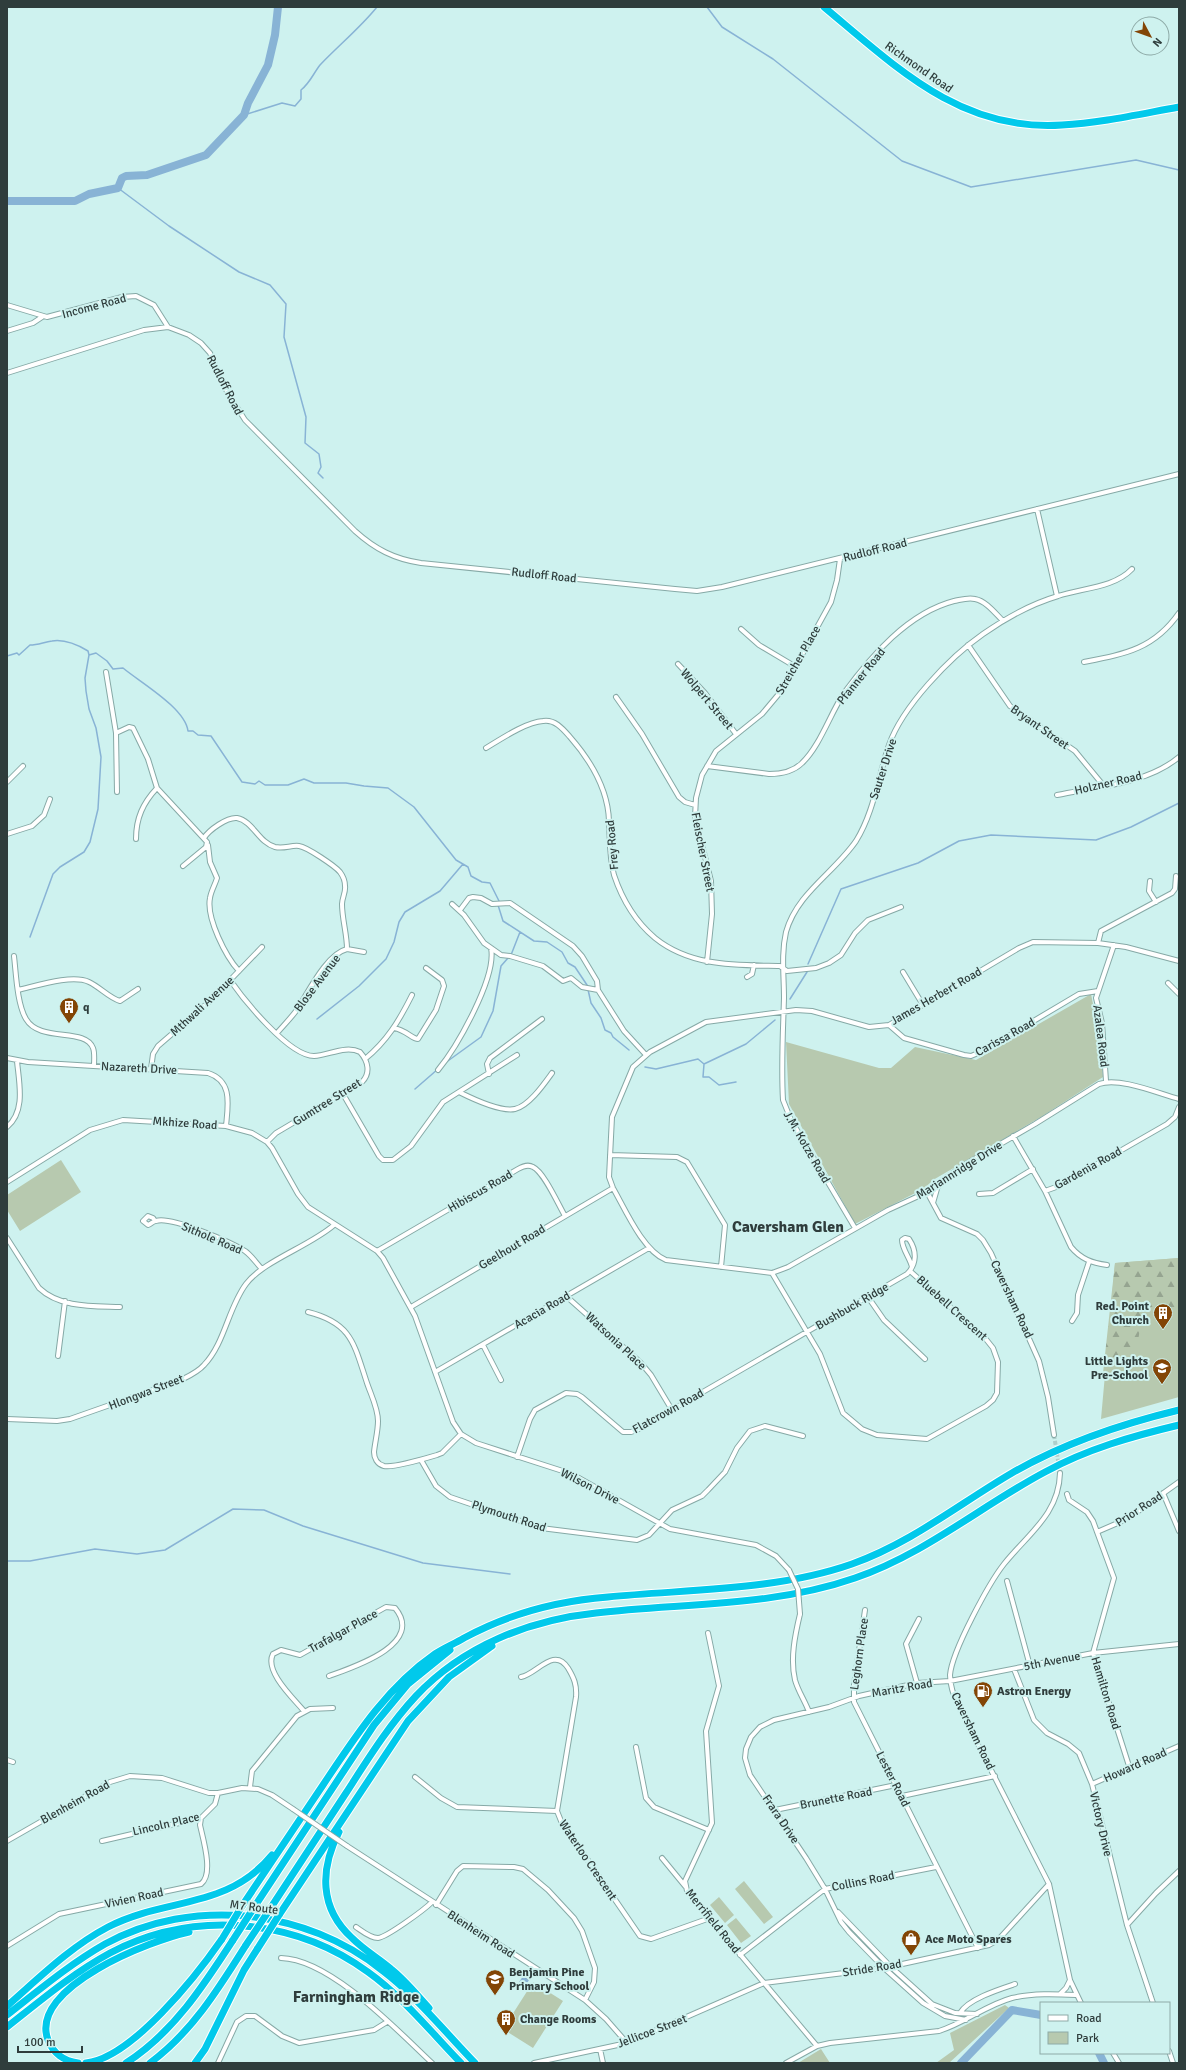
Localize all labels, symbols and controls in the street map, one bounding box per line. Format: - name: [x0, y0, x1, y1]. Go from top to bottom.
- north arrow: [1130, 16, 1170, 56]
- text: N: [1150, 35, 1165, 49]
- street label: Richmond Road: [882, 38, 956, 96]
- street label: Income Road: [60, 291, 128, 322]
- street label: Rudloff Road: [203, 353, 246, 418]
- street label: Rudloff Road: [842, 535, 909, 566]
- street label: Rudloff Road: [511, 565, 577, 586]
- street label: Streicher Place: [773, 623, 824, 698]
- street label: Pfanner Road: [834, 645, 889, 708]
- street label: Wolpert Street: [677, 666, 736, 733]
- street label: Bryant Street: [1008, 702, 1072, 753]
- street label: Sauter Drive: [867, 737, 900, 802]
- street label: Holzner Road: [1073, 768, 1143, 799]
- street label: Fleischer Street: [687, 811, 718, 893]
- street label: Frey Road: [603, 819, 622, 870]
- street label: Blose Avenue: [291, 951, 344, 1015]
- street label: James Herbert Road: [888, 964, 984, 1029]
- street label: Mthwali Avenue: [167, 973, 237, 1040]
- building icon: q: [58, 996, 80, 1024]
- place label: q: [83, 1000, 90, 1015]
- street label: Azalea Road: [1089, 1004, 1112, 1068]
- street label: Carissa Road: [973, 1015, 1038, 1060]
- street label: Nazareth Drive: [101, 1059, 177, 1078]
- street label: Gumtree Street: [290, 1075, 364, 1129]
- street label: J.M. Kotze Road: [780, 1109, 833, 1186]
- street label: Mkhize Road: [152, 1114, 218, 1133]
- street label: Mariannridge Drive: [913, 1138, 1005, 1203]
- street label: Gardenia Road: [1052, 1144, 1125, 1193]
- street label: Hibiscus Road: [445, 1167, 515, 1216]
- district label: Caversham Glen: [732, 1217, 844, 1237]
- street label: Sithole Road: [179, 1219, 244, 1258]
- street label: Geelhout Road: [476, 1222, 548, 1273]
- street label: Caversham Road: [987, 1258, 1036, 1341]
- street label: Bluebell Crescent: [913, 1273, 990, 1344]
- street label: Bushbuck Ridge: [813, 1279, 891, 1333]
- street label: Acacia Road: [511, 1288, 573, 1333]
- place label: Red. Point Church: [1096, 1299, 1150, 1328]
- building icon: Red. Point Church: [1152, 1302, 1174, 1330]
- street label: Watsonia Place: [582, 1309, 649, 1373]
- place label: Little Lights Pre-School: [1085, 1354, 1149, 1383]
- school or university icon: Little Lights Pre-School: [1151, 1357, 1173, 1385]
- street label: Hlongwa Street: [107, 1371, 186, 1414]
- street label: Flatcrown Road: [630, 1386, 707, 1437]
- street label: Wilson Drive: [558, 1465, 622, 1508]
- street label: Prior Road: [1113, 1489, 1166, 1530]
- street label: Plymouth Road: [470, 1497, 548, 1536]
- street label: Trafalgar Place: [306, 1606, 380, 1657]
- street label: Leghorn Place: [847, 1617, 872, 1691]
- street label: 5th Avenue: [1022, 1649, 1082, 1674]
- street label: Hamilton Road: [1087, 1655, 1124, 1731]
- street label: Maritz Road: [870, 1676, 934, 1701]
- fuel station icon: Astron Energy: [972, 1680, 994, 1708]
- place label: Astron Energy: [997, 1684, 1071, 1699]
- street label: Caversham Road: [947, 1690, 998, 1773]
- street label: Howard Road: [1101, 1745, 1169, 1786]
- street label: Lester Road: [872, 1749, 913, 1809]
- street label: Blenheim Road: [38, 1777, 113, 1828]
- street label: Brunette Road: [799, 1784, 873, 1813]
- street label: Victory Drive: [1086, 1790, 1115, 1858]
- street label: Frara Drive: [759, 1792, 803, 1847]
- street label: Lincoln Place: [131, 1809, 201, 1839]
- street label: Waterloo Crescent: [555, 1817, 620, 1903]
- street label: Collins Road: [830, 1868, 896, 1895]
- street label: Vivien Road: [103, 1885, 165, 1912]
- street label: Merrifield Road: [682, 1886, 743, 1957]
- street label: M7 Route: [229, 1897, 279, 1918]
- street label: Blenheim Road: [444, 1907, 517, 1962]
- shop icon: Ace Moto Spares: [900, 1928, 922, 1956]
- place label: Ace Moto Spares: [925, 1932, 1012, 1947]
- street label: Stride Road: [842, 1956, 903, 1981]
- place label: Benjamin Pine Primary School: [509, 1965, 590, 1994]
- school or university icon: Benjamin Pine Primary School: [484, 1968, 506, 1996]
- district label: Farningham Ridge: [293, 1987, 419, 2007]
- legend: [1040, 2002, 1170, 2054]
- building icon: Change Rooms: [495, 2008, 517, 2036]
- street label: Jellicoe Street: [615, 2011, 689, 2052]
- text: Road: [1076, 2011, 1102, 2026]
- place label: Change Rooms: [520, 2012, 597, 2027]
- scale bar: [18, 2028, 82, 2054]
- text: Park: [1076, 2031, 1099, 2046]
- text: 100 m: [24, 2035, 56, 2050]

